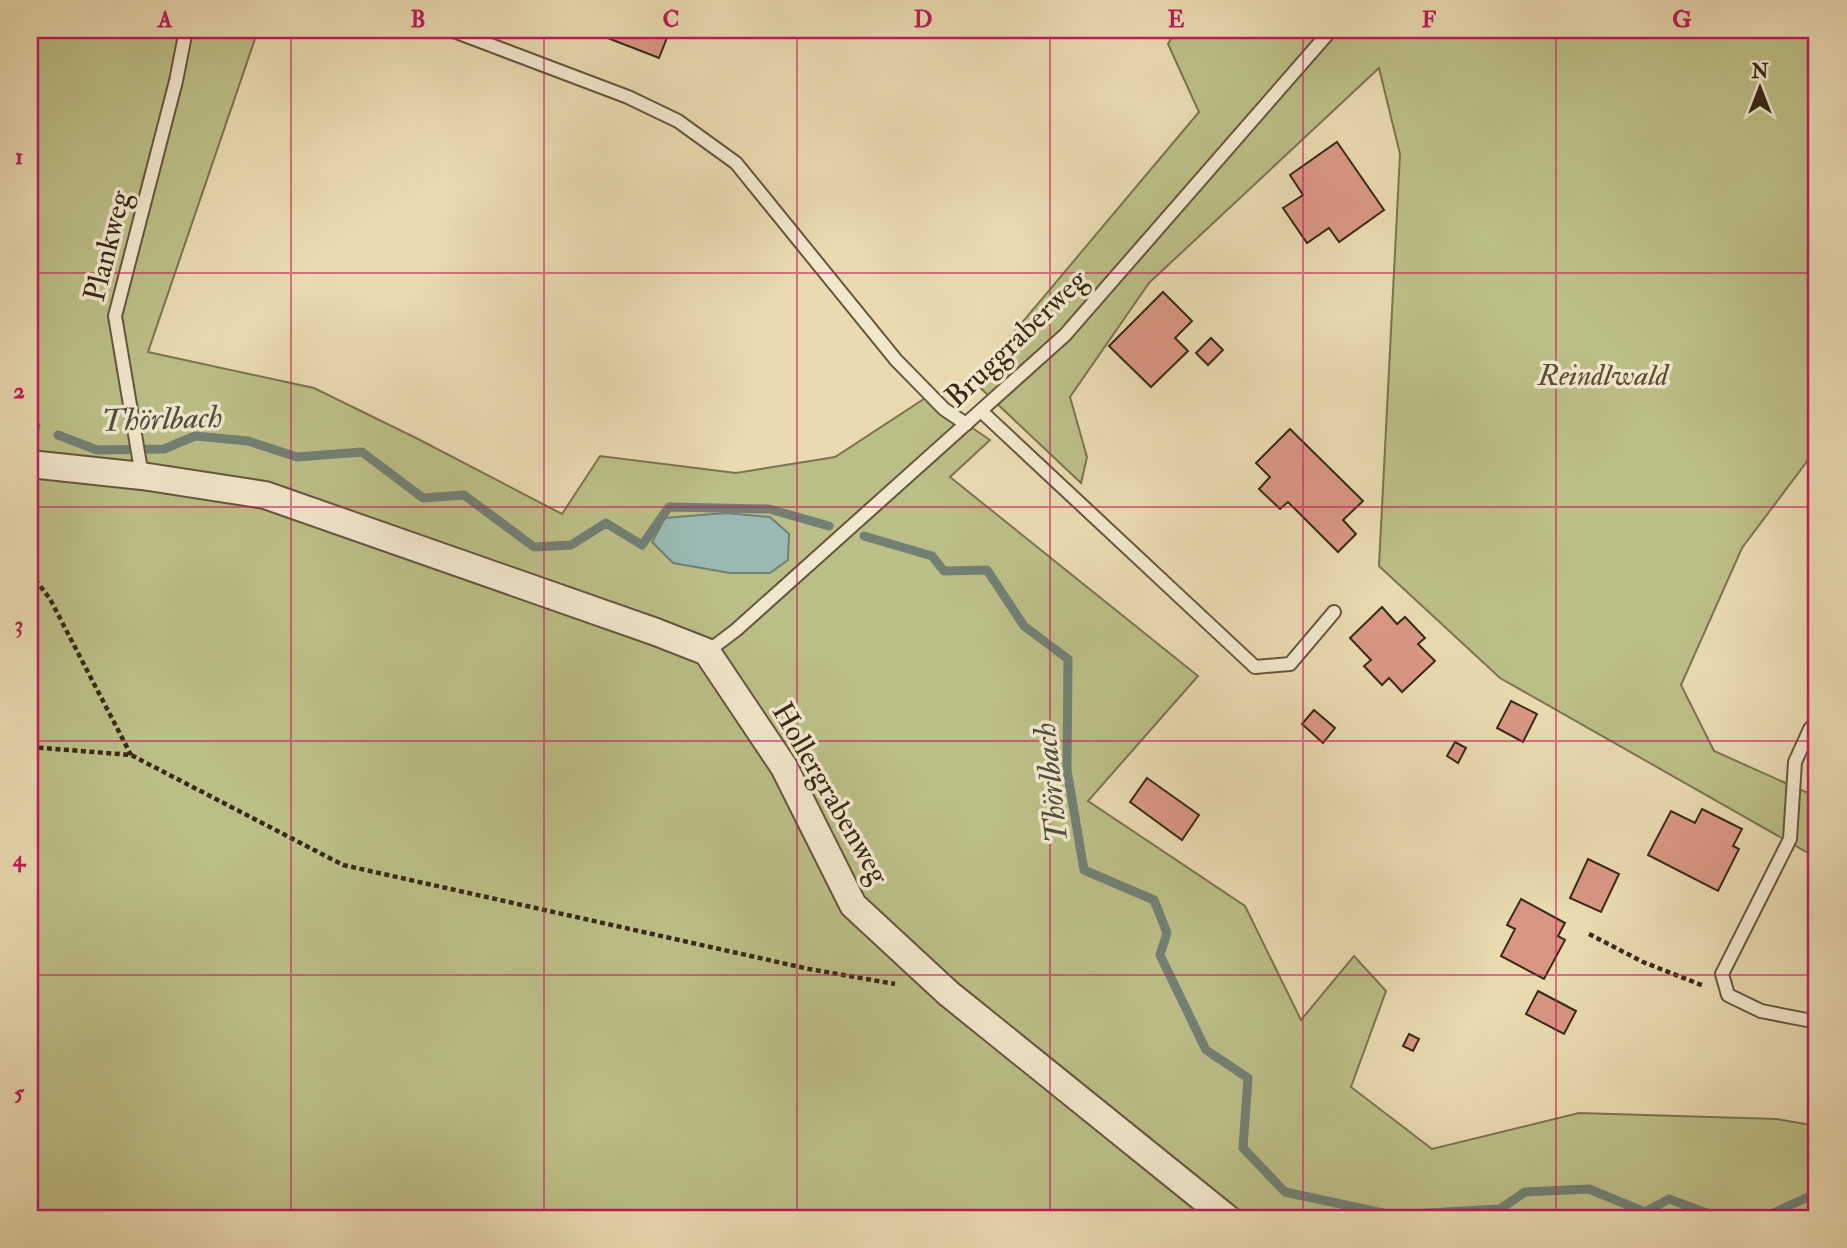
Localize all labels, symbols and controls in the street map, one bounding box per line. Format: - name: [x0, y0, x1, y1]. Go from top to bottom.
- text: A: [157, 5, 173, 34]
- text: B: [410, 5, 426, 34]
- text: C: [663, 5, 679, 34]
- text: D: [914, 5, 932, 34]
- text: E: [1168, 5, 1185, 34]
- text: F: [1422, 5, 1437, 34]
- text: G: [1672, 5, 1692, 34]
- north arrow: [1724, 52, 1794, 122]
- text: N: [1750, 60, 1769, 84]
- text: 1: [15, 142, 23, 171]
- street label: Plankweg: [76, 186, 139, 305]
- street label: Bruggraberweg: [938, 261, 1096, 415]
- park label: Reindlwald: [1537, 357, 1671, 394]
- text: 2: [13, 376, 25, 405]
- water label: Thörlbach: [101, 397, 223, 441]
- text: 3: [15, 610, 23, 639]
- street label: Hollergrabenweg: [764, 696, 898, 892]
- water label: Thörlbach: [1025, 721, 1077, 845]
- text: 4: [12, 844, 27, 873]
- text: 5: [14, 1078, 25, 1107]

